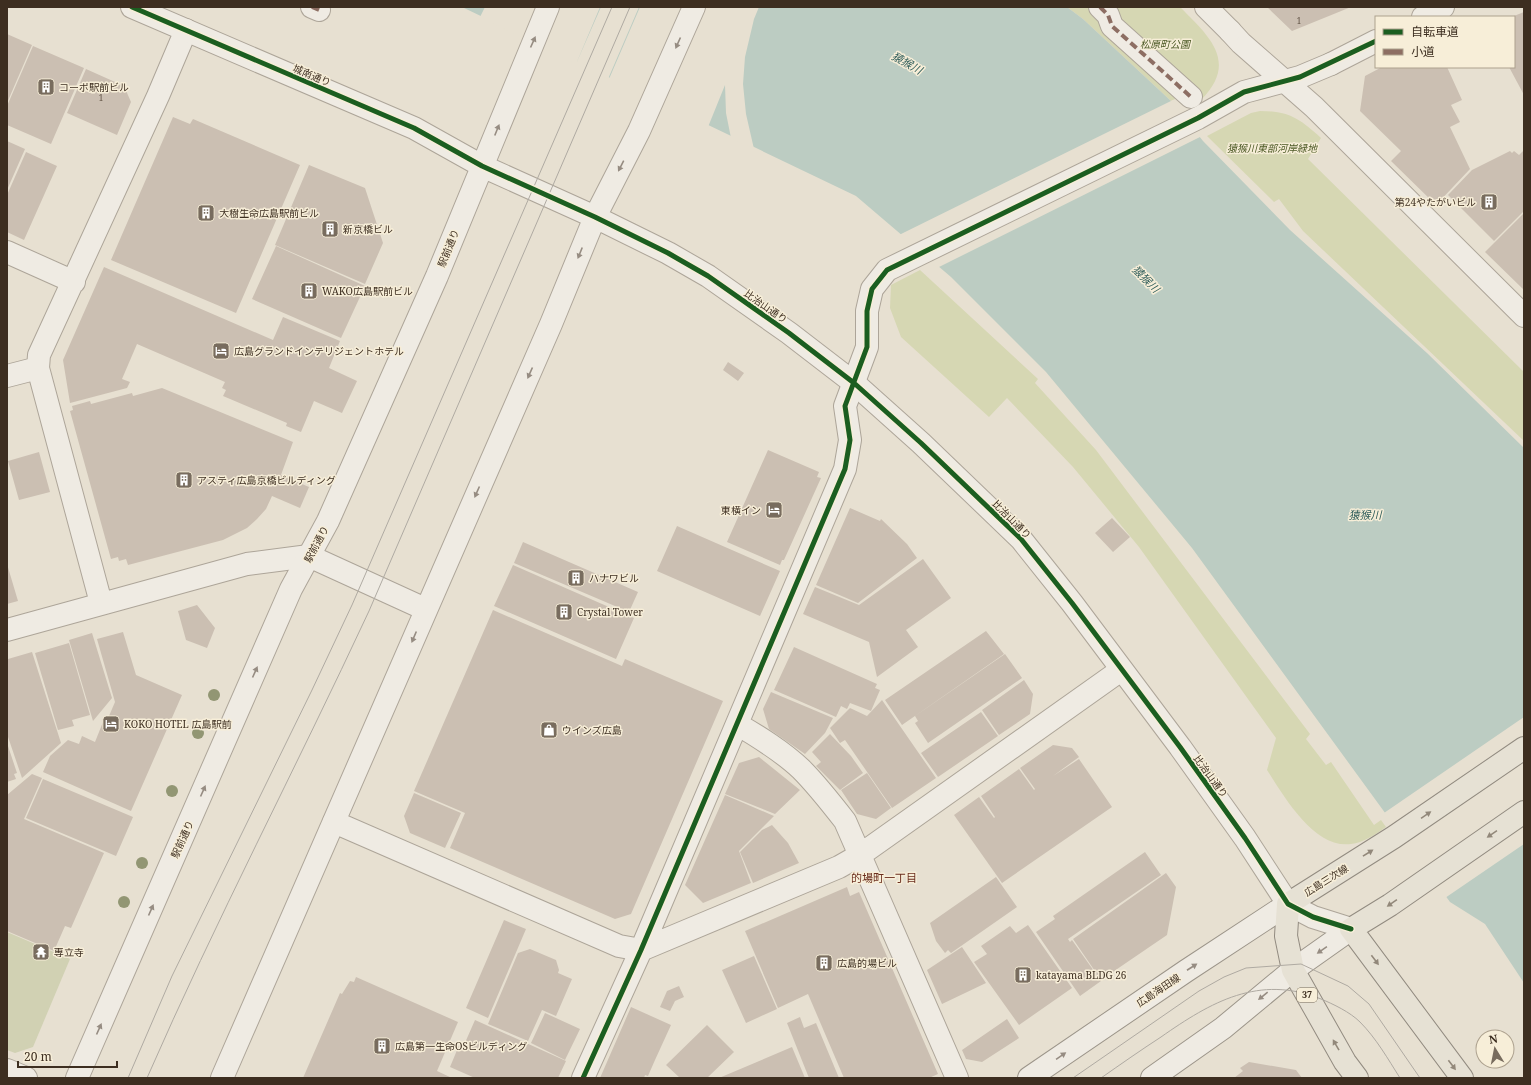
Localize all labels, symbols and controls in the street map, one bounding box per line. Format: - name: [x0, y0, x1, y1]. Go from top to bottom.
- house number: 1: [1297, 15, 1301, 26]
- legend: [1375, 16, 1515, 68]
- text: 自転車道: [1411, 23, 1459, 40]
- one-way arrow: [530, 37, 536, 48]
- one-way arrow: [675, 37, 681, 49]
- park label: 松原町公園: [1140, 37, 1192, 51]
- text: 小道: [1411, 43, 1435, 60]
- water label: 猿猴川: [889, 48, 926, 78]
- street label: 城南通り: [291, 61, 333, 89]
- building icon: コーポ駅前ビル: [36, 77, 56, 97]
- place label: コーポ駅前ビル: [59, 80, 129, 94]
- house number: 1: [99, 92, 103, 103]
- one-way arrow: [494, 125, 500, 136]
- park label: 猿猴川東部河岸緑地: [1227, 141, 1318, 155]
- one-way arrow: [618, 160, 625, 171]
- building icon: 第24やたがいビル: [1479, 192, 1499, 212]
- place label: 第24やたがいビル: [1395, 195, 1476, 209]
- building icon: 大樹生命広島駅前ビル: [196, 203, 216, 223]
- place label: 大樹生命広島駅前ビル: [219, 206, 319, 220]
- building icon: 新京橋ビル: [320, 219, 340, 239]
- place label: 新京橋ビル: [343, 222, 393, 236]
- street label: 駅前通り: [434, 227, 462, 269]
- one-way arrow: [577, 248, 583, 259]
- water label: 猿猴川: [1129, 262, 1164, 296]
- building icon: WAKO広島駅前ビル: [299, 281, 319, 301]
- place label: WAKO広島駅前ビル: [322, 284, 413, 298]
- street label: 比治山通り: [742, 286, 790, 326]
- hotel icon: 広島グランドインテリジェントホテル: [211, 341, 231, 361]
- place label: 広島グランドインテリジェントホテル: [234, 344, 404, 358]
- one-way arrow: [526, 368, 532, 380]
- building icon: アスティ広島京橋ビルディング: [174, 470, 194, 490]
- place label: アスティ広島京橋ビルディング: [197, 473, 336, 487]
- one-way arrow: [474, 487, 480, 498]
- street label: 比治山通り: [989, 496, 1035, 542]
- hotel icon: 東横イン: [764, 500, 784, 520]
- place label: 東横イン: [721, 503, 761, 517]
- water label: 猿猴川: [1349, 507, 1382, 522]
- street label: 駅前通り: [300, 523, 332, 565]
- building icon: ハナワビル: [566, 568, 586, 588]
- place label: ハナワビル: [589, 571, 639, 585]
- building icon: Crystal Tower: [554, 602, 574, 622]
- place label: Crystal Tower: [577, 605, 643, 619]
- one-way arrow: [410, 631, 416, 643]
- one-way arrow: [251, 666, 258, 678]
- hotel icon: KOKO HOTEL 広島駅前: [101, 714, 121, 734]
- place label: KOKO HOTEL 広島駅前: [124, 717, 231, 731]
- shop icon: ウインズ広島: [539, 720, 559, 740]
- place label: ウインズ広島: [562, 723, 622, 737]
- street label: 比治山通り: [1191, 752, 1231, 800]
- one-way arrow: [200, 785, 206, 797]
- one-way arrow: [1421, 811, 1431, 819]
- street label: 駅前通り: [167, 818, 197, 860]
- one-way arrow: [1487, 830, 1497, 838]
- one-way arrow: [1363, 849, 1373, 857]
- street label: 広島三次線: [1301, 861, 1351, 899]
- district label: 的場町一丁目: [851, 870, 917, 885]
- one-way arrow: [1387, 899, 1397, 907]
- one-way arrow: [148, 904, 154, 916]
- temple icon: 専立寺: [31, 942, 51, 962]
- place label: 専立寺: [54, 945, 84, 959]
- one-way arrow: [1316, 946, 1327, 954]
- building icon: 広島的場ビル: [814, 953, 834, 973]
- one-way arrow: [1370, 955, 1379, 966]
- place label: 広島的場ビル: [837, 956, 897, 970]
- one-way arrow: [1187, 963, 1197, 971]
- building icon: katayama BLDG 26: [1013, 965, 1033, 985]
- place label: katayama BLDG 26: [1036, 968, 1127, 982]
- street label: 広島海田線: [1133, 970, 1183, 1010]
- road number: 37: [1297, 988, 1317, 1002]
- one-way arrow: [1258, 992, 1269, 1000]
- one-way arrow: [96, 1023, 102, 1035]
- north arrow: [1475, 1029, 1515, 1069]
- text: N: [1488, 1030, 1499, 1047]
- building icon: 広島第一生命OSビルディング: [372, 1036, 392, 1056]
- place label: 広島第一生命OSビルディング: [395, 1039, 527, 1053]
- one-way arrow: [1332, 1039, 1339, 1051]
- scale bar: [18, 1043, 117, 1069]
- text: 20 m: [24, 1048, 52, 1065]
- one-way arrow: [1056, 1052, 1066, 1060]
- one-way arrow: [1448, 1059, 1457, 1070]

